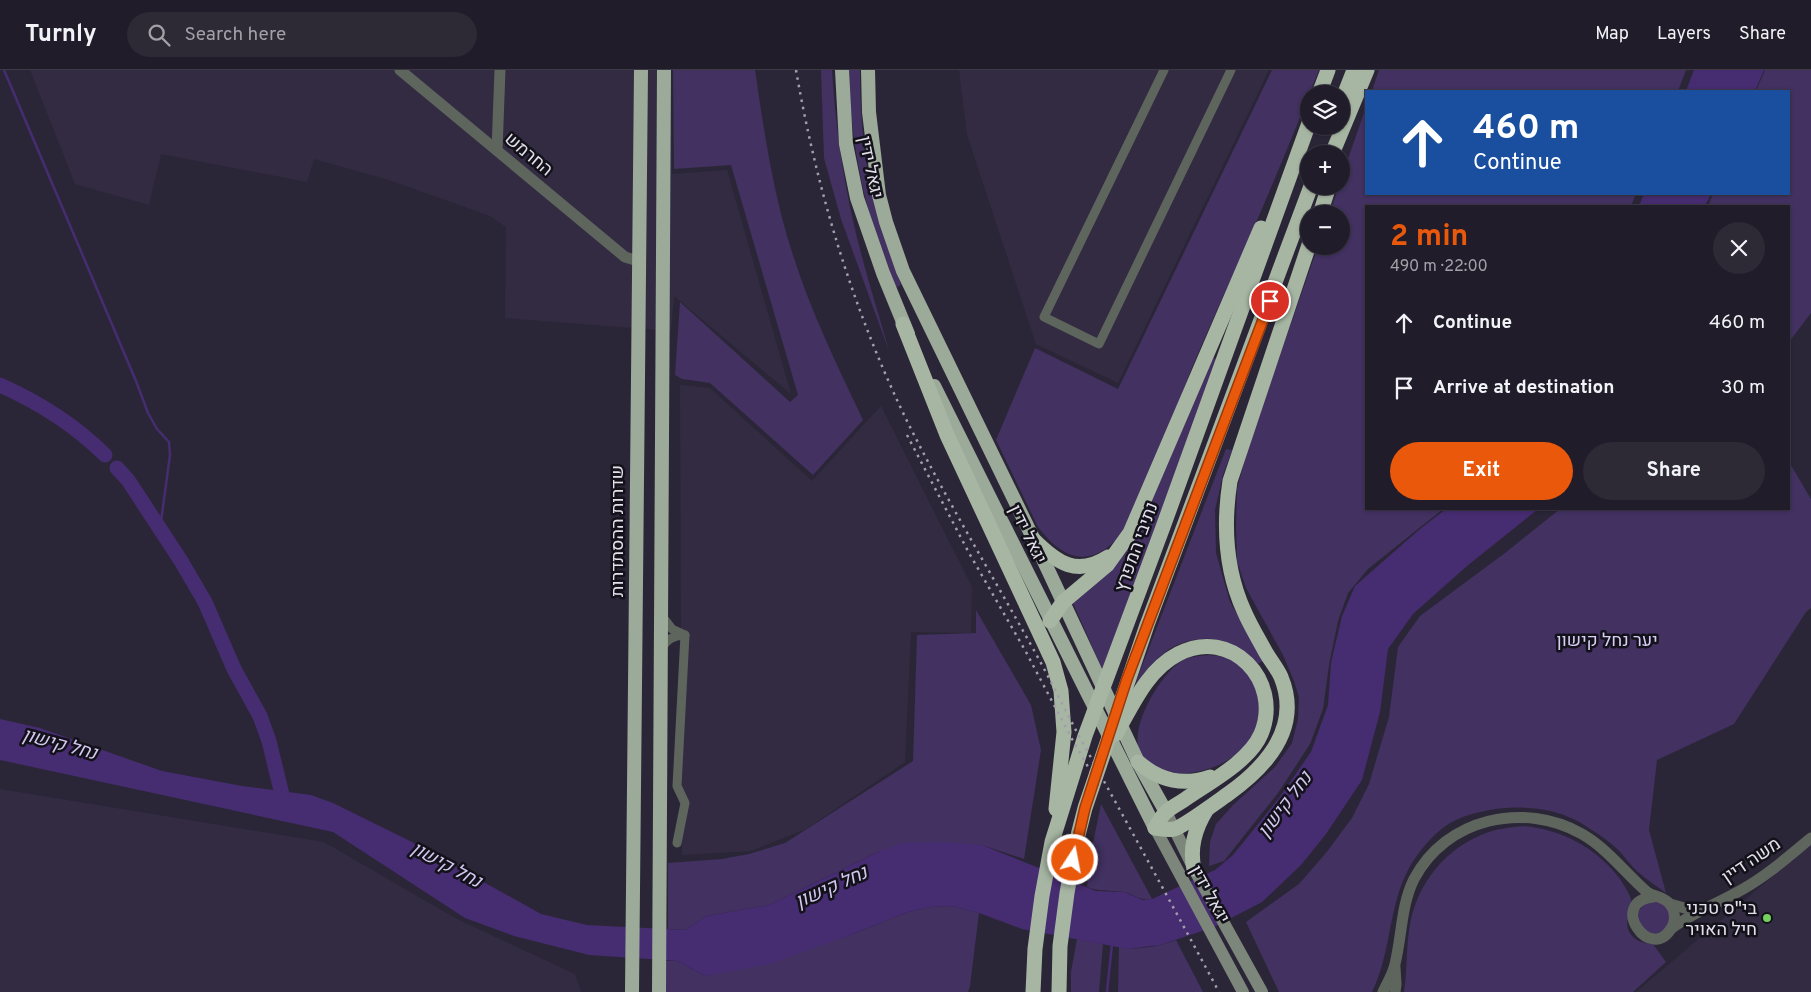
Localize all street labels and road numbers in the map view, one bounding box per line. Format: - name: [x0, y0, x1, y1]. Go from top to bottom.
- street label: החרמש: [499, 128, 557, 182]
- street label: יגאל ידין: [852, 134, 887, 200]
- street label: שדרות ההסתדרות: [607, 465, 630, 597]
- street label: נתיבי המפרץ: [1111, 499, 1164, 596]
- street label: יגאל ידין: [1003, 501, 1051, 568]
- street label: משה דיין: [1718, 833, 1786, 889]
- street label: יגאל ידין: [1183, 862, 1234, 928]

